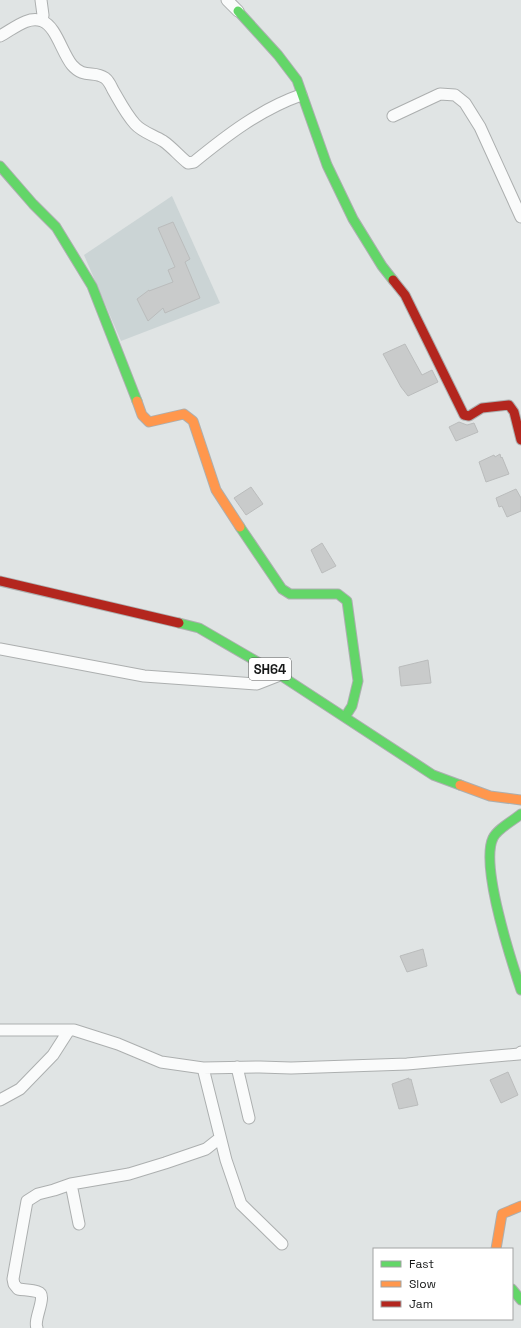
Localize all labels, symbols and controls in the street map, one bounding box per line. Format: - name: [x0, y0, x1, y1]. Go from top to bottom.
- road number: SH64: [249, 658, 291, 680]
- legend: [373, 1248, 513, 1320]
- text: Fast: [409, 1256, 434, 1272]
- text: Slow: [409, 1276, 436, 1292]
- text: Jam: [409, 1296, 433, 1312]

